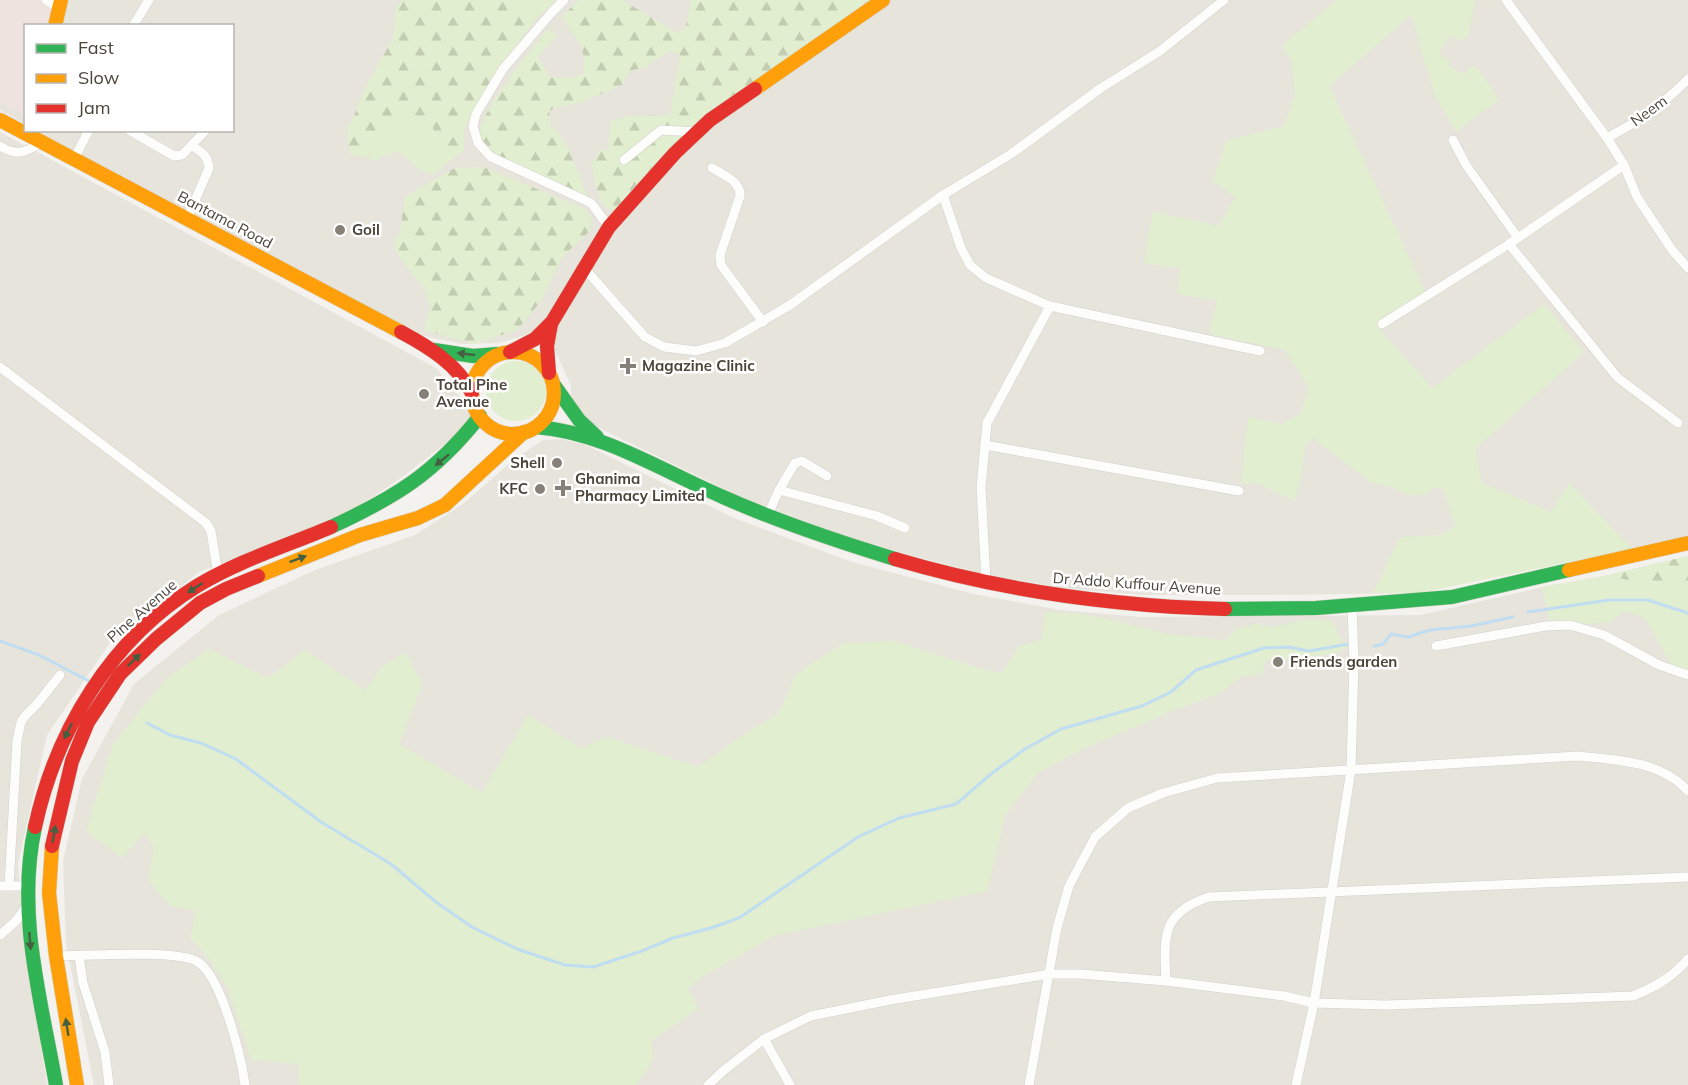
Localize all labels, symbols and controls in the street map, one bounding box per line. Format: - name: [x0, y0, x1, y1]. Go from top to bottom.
- legend: [24, 24, 234, 132]
- text: Fast: [78, 36, 114, 59]
- text: Slow: [78, 66, 120, 89]
- street label: Neem: [1627, 91, 1671, 130]
- text: Jam: [78, 96, 111, 119]
- street label: Bantama Road: [174, 186, 276, 253]
- place label: Goil: [352, 220, 380, 239]
- marker: Goil: [333, 223, 347, 237]
- one-way arrow: [456, 350, 475, 359]
- place label: Magazine Clinic: [642, 356, 755, 375]
- marker: Magazine Clinic: [619, 357, 637, 375]
- place label: Total Pine Avenue: [436, 375, 507, 411]
- marker: Total Pine Avenue: [417, 387, 431, 401]
- one-way arrow: [434, 453, 449, 466]
- place label: Shell: [510, 453, 545, 472]
- marker: Shell: [550, 456, 564, 470]
- place label: Ghanima Pharmacy Limited: [575, 469, 705, 505]
- place label: KFC: [499, 479, 528, 498]
- marker: Ghanima Pharmacy Limited: [556, 481, 570, 495]
- marker: KFC: [533, 482, 547, 496]
- one-way arrow: [289, 553, 307, 563]
- street label: Dr Addo Kuffour Avenue: [1052, 568, 1222, 599]
- street label: Pine Avenue: [103, 575, 181, 646]
- one-way arrow: [187, 582, 204, 593]
- place label: Friends garden: [1290, 652, 1397, 671]
- one-way arrow: [127, 653, 142, 667]
- marker: Friends garden: [1271, 655, 1285, 669]
- one-way arrow: [64, 723, 73, 740]
- one-way arrow: [50, 824, 59, 843]
- one-way arrow: [25, 931, 35, 950]
- one-way arrow: [62, 1018, 71, 1037]

